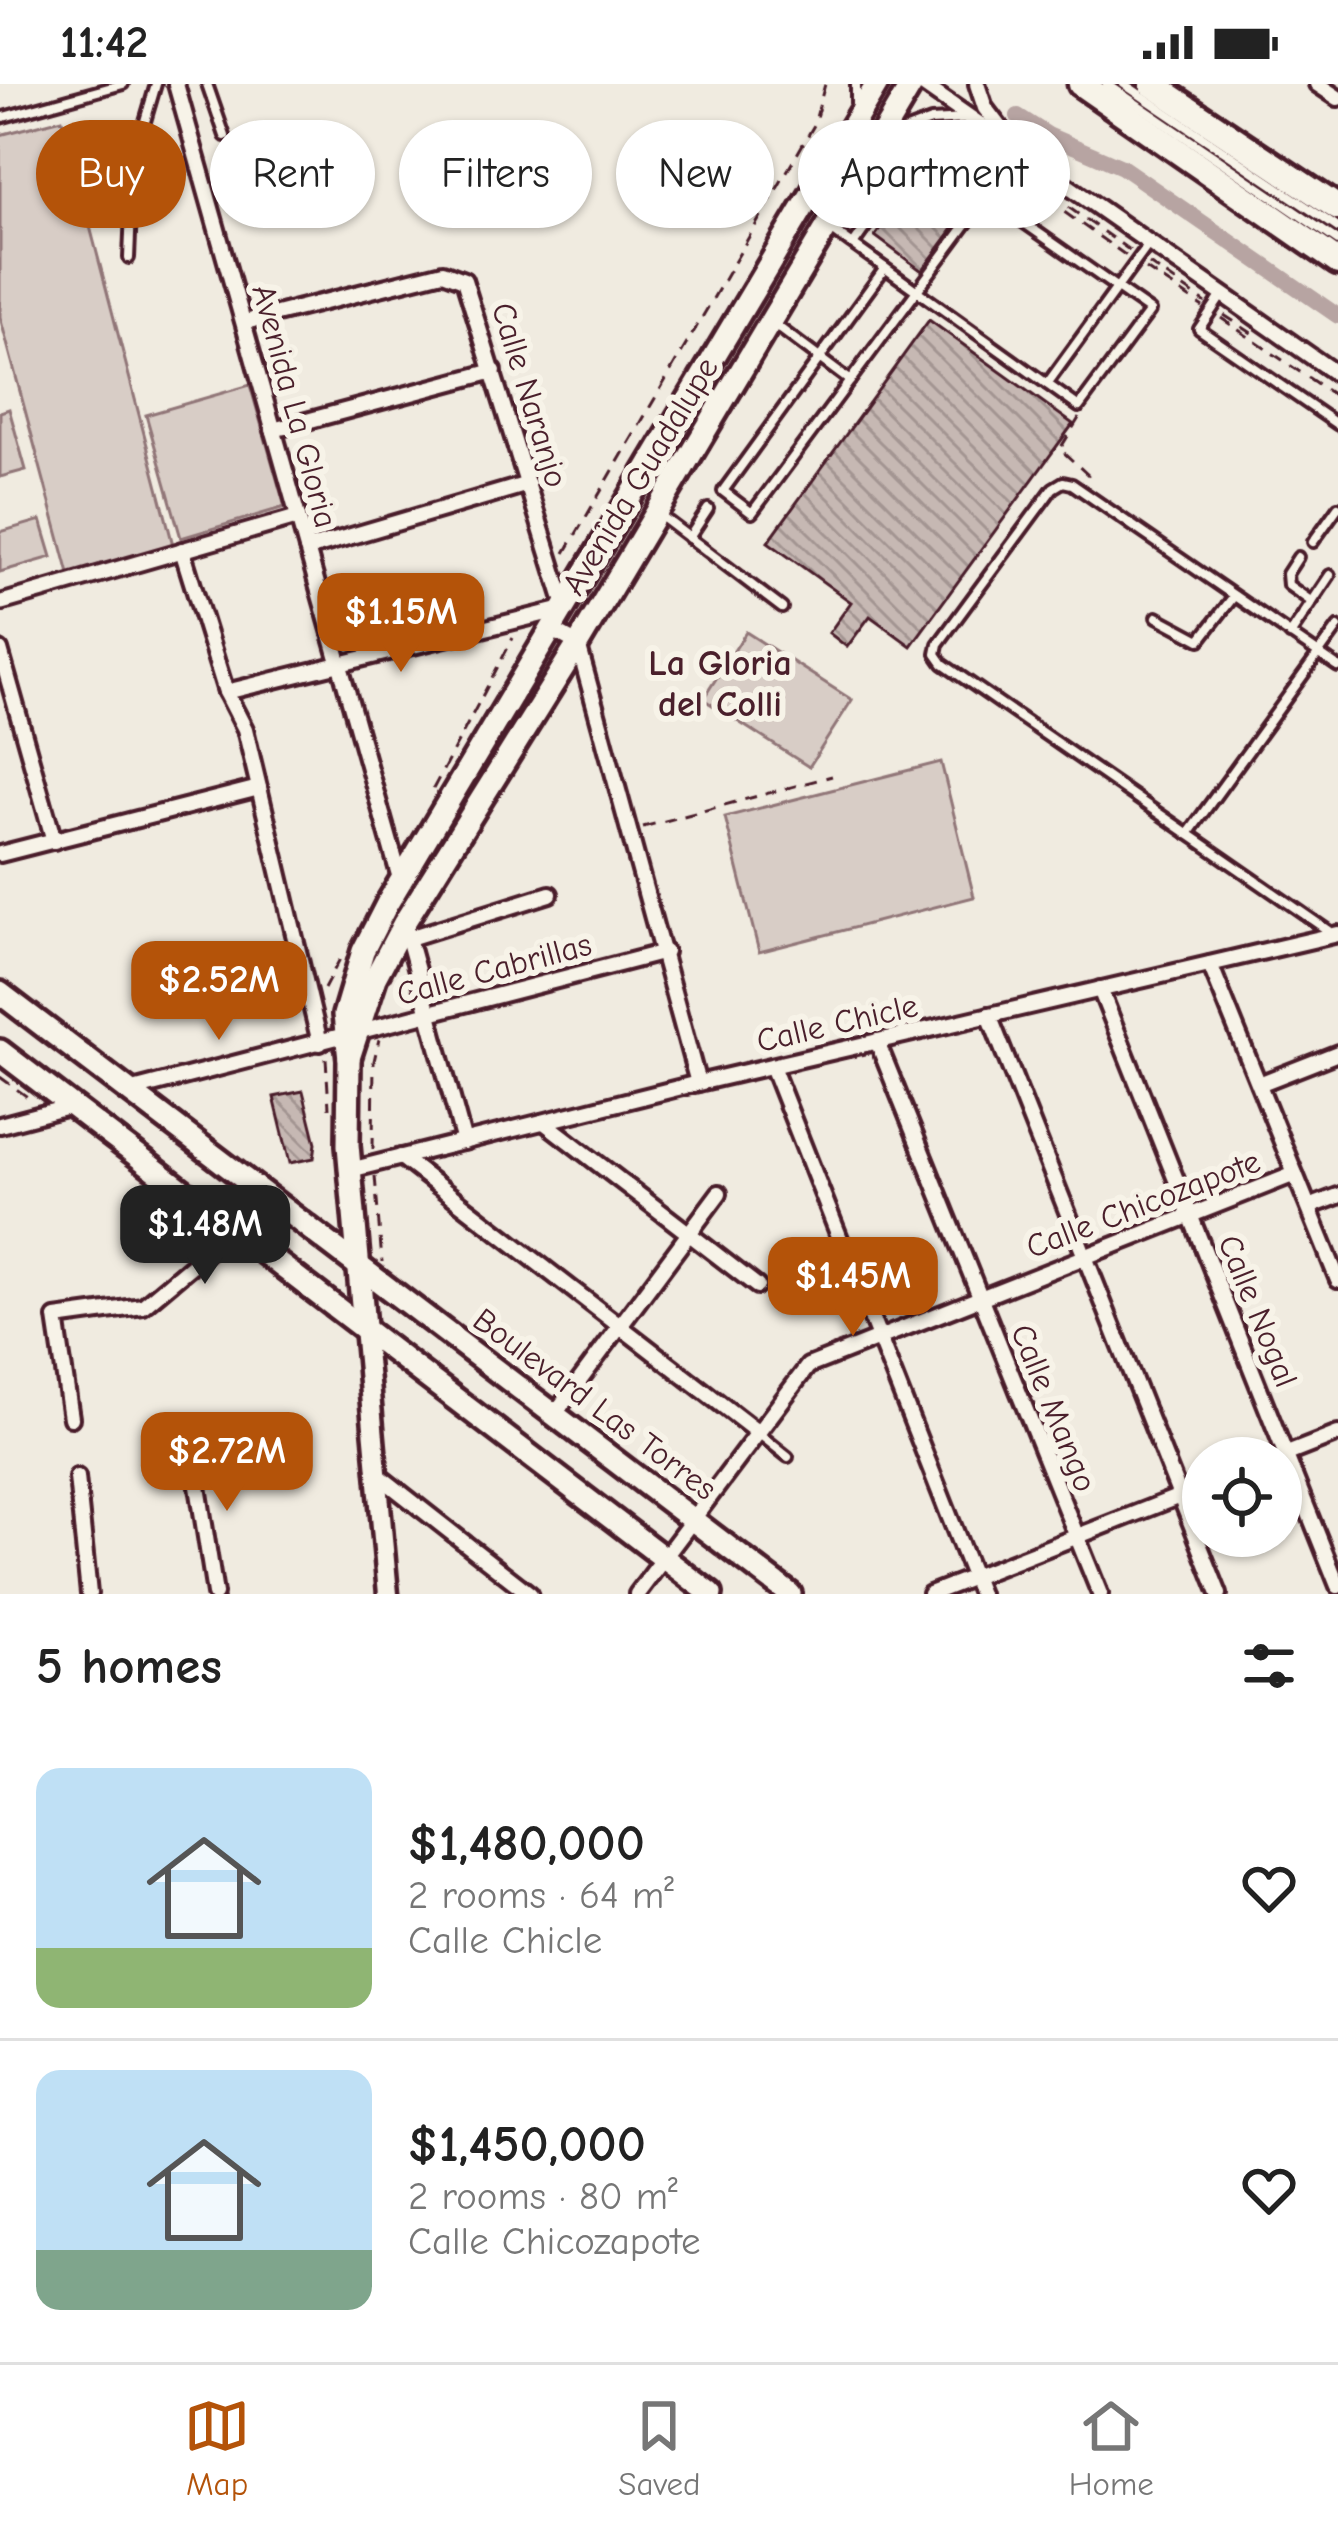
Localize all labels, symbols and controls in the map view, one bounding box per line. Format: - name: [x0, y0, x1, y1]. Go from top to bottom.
- text: 11:42: [60, 16, 148, 68]
- chip: Buy: [36, 120, 186, 228]
- chip: Rent: [210, 120, 375, 228]
- chip: Filters: [399, 120, 592, 228]
- chip: New: [616, 120, 774, 228]
- chip: Apartment: [798, 120, 1070, 228]
- street label: Avenida La Gloria: [244, 280, 346, 532]
- street label: Calle Naranjo: [484, 298, 576, 492]
- street label: Avenida Guadalupe: [554, 350, 726, 602]
- pin: $1.15M: [303, 573, 499, 675]
- text: $1.15M: [344, 589, 458, 634]
- district label: La Gloria del Colli: [648, 643, 792, 725]
- street label: Calle Cabrillas: [392, 925, 596, 1013]
- pin: $2.52M: [121, 941, 317, 1043]
- text: $2.52M: [158, 957, 280, 1002]
- street label: Calle Chicle: [753, 986, 921, 1060]
- street label: Calle Chicozapote: [1021, 1142, 1265, 1266]
- pin: $1.48M: [107, 1185, 303, 1287]
- text: $1.48M: [147, 1201, 263, 1246]
- street label: Calle Nogal: [1210, 1230, 1306, 1392]
- pin: $1.45M: [755, 1237, 951, 1339]
- text: $1.45M: [795, 1253, 911, 1298]
- street label: Boulevard Las Torres: [466, 1300, 724, 1508]
- street label: Calle Mango: [1003, 1319, 1105, 1497]
- pin: $2.72M: [129, 1412, 325, 1514]
- text: $2.72M: [168, 1428, 286, 1473]
- map controls: [1182, 1437, 1302, 1557]
- button: locate: [1182, 1437, 1302, 1557]
- icon: filters: [1236, 1633, 1302, 1699]
- text: 5 homes: [36, 1637, 222, 1696]
- text: $1,480,000: [408, 1814, 645, 1873]
- icon: home: [132, 1816, 276, 1960]
- icon: heart: [1236, 1855, 1302, 1921]
- text: 2 rooms · 64 m²: [408, 1873, 674, 1918]
- text: Calle Chicle: [408, 1918, 602, 1963]
- text: $1,450,000: [408, 2115, 646, 2174]
- icon: home: [132, 2118, 276, 2262]
- icon: heart: [1236, 2157, 1302, 2223]
- text: 2 rooms · 80 m²: [408, 2174, 678, 2219]
- text: Calle Chicozapote: [408, 2219, 700, 2264]
- tab: Map: [184, 2393, 250, 2503]
- tab: Saved: [618, 2393, 701, 2503]
- tab: Home: [1069, 2393, 1154, 2503]

